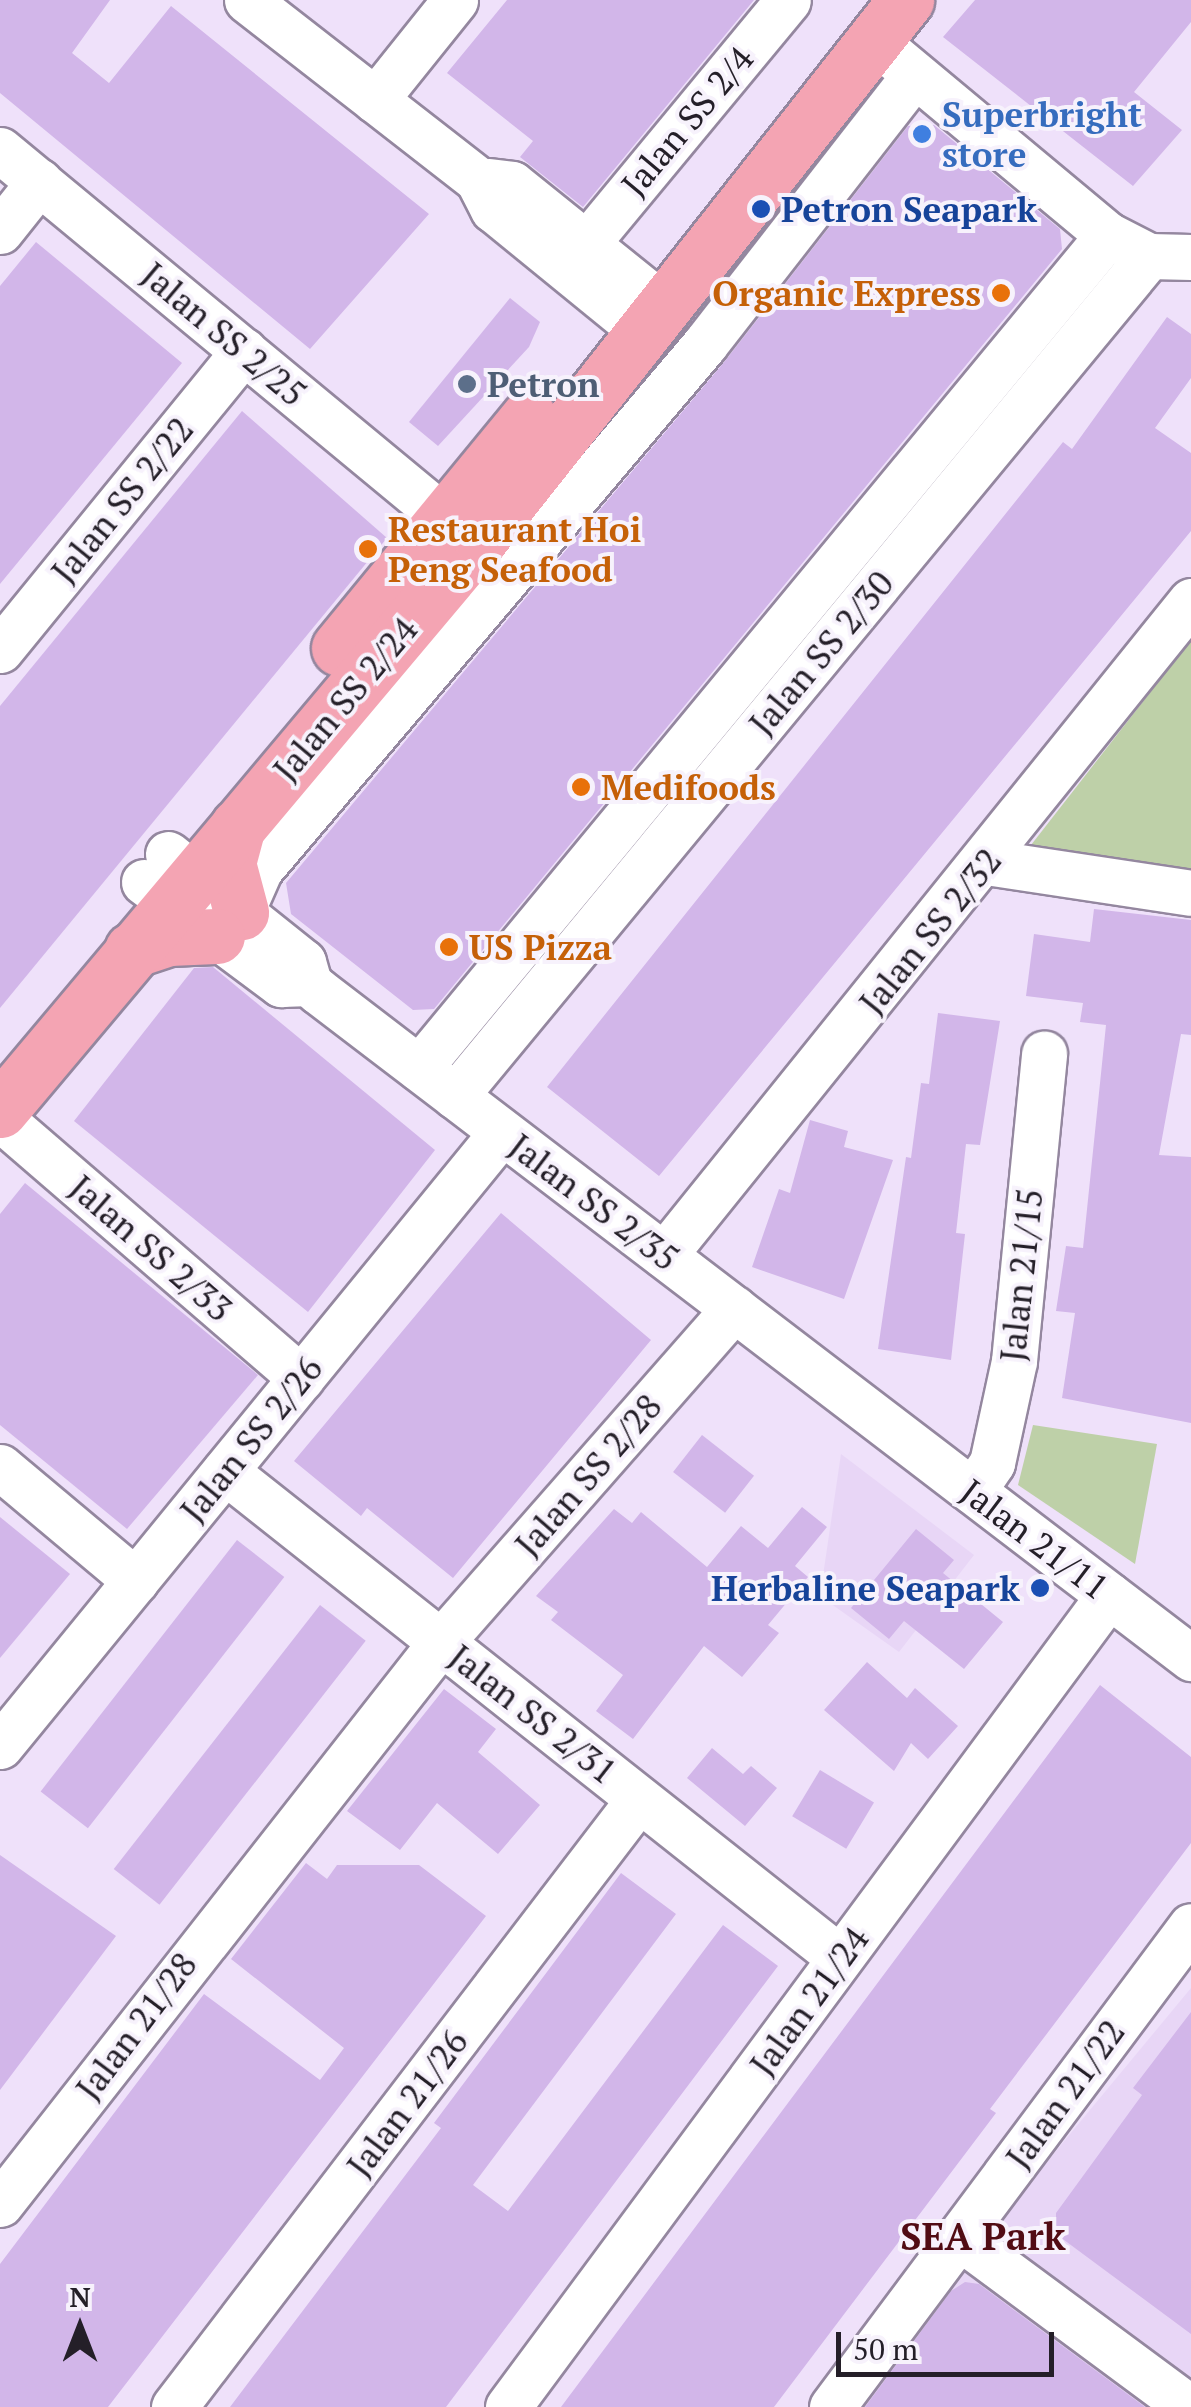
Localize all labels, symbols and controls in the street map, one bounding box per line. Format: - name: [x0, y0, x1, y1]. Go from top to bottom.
- street label: Jalan SS 2/4: [612, 38, 762, 204]
- place label: Superbright store: [942, 93, 1142, 175]
- marker: Superbright store: [911, 123, 933, 145]
- place label: Petron Seapark: [781, 188, 1037, 230]
- marker: Petron Seapark: [750, 198, 772, 220]
- street label: Jalan SS 2/25: [133, 253, 315, 415]
- place label: Organic Express: [712, 272, 981, 314]
- marker: Organic Express: [990, 282, 1012, 304]
- place label: Petron: [487, 363, 600, 405]
- marker: Petron: [456, 373, 478, 395]
- street label: Jalan SS 2/22: [42, 409, 202, 591]
- place label: Restaurant Hoi Peng Seafood: [388, 508, 641, 590]
- marker: Restaurant Hoi Peng Seafood: [357, 538, 379, 560]
- street label: Jalan SS 2/30: [740, 562, 902, 744]
- street label: Jalan SS 2/24: [264, 608, 426, 790]
- place label: Medifoods: [601, 766, 776, 808]
- marker: Medifoods: [570, 776, 592, 798]
- street label: Jalan SS 2/32: [850, 840, 1010, 1022]
- place label: US Pizza: [469, 926, 612, 968]
- marker: US Pizza: [438, 936, 460, 958]
- street label: Jalan SS 2/35: [501, 1125, 687, 1279]
- street label: Jalan SS 2/33: [61, 1166, 241, 1330]
- street label: Jalan 21/15: [991, 1186, 1051, 1364]
- street label: Jalan SS 2/26: [171, 1348, 331, 1530]
- street label: Jalan SS 2/28: [506, 1385, 670, 1565]
- street label: Jalan 21/11: [953, 1470, 1117, 1608]
- place label: Herbaline Seapark: [711, 1567, 1020, 1609]
- marker: Herbaline Seapark: [1029, 1577, 1051, 1599]
- street label: Jalan SS 2/31: [441, 1636, 625, 1792]
- street label: Jalan 21/24: [741, 1918, 877, 2084]
- street label: Jalan 21/28: [67, 1944, 205, 2108]
- street label: Jalan 21/22: [997, 2011, 1133, 2177]
- street label: Jalan 21/26: [338, 2021, 476, 2185]
- district label: SEA Park: [900, 2214, 1066, 2260]
- north arrow: [30, 2277, 130, 2377]
- text: N: [69, 2278, 91, 2315]
- scale bar: [841, 2312, 1058, 2374]
- text: 50 m: [853, 2329, 918, 2369]

